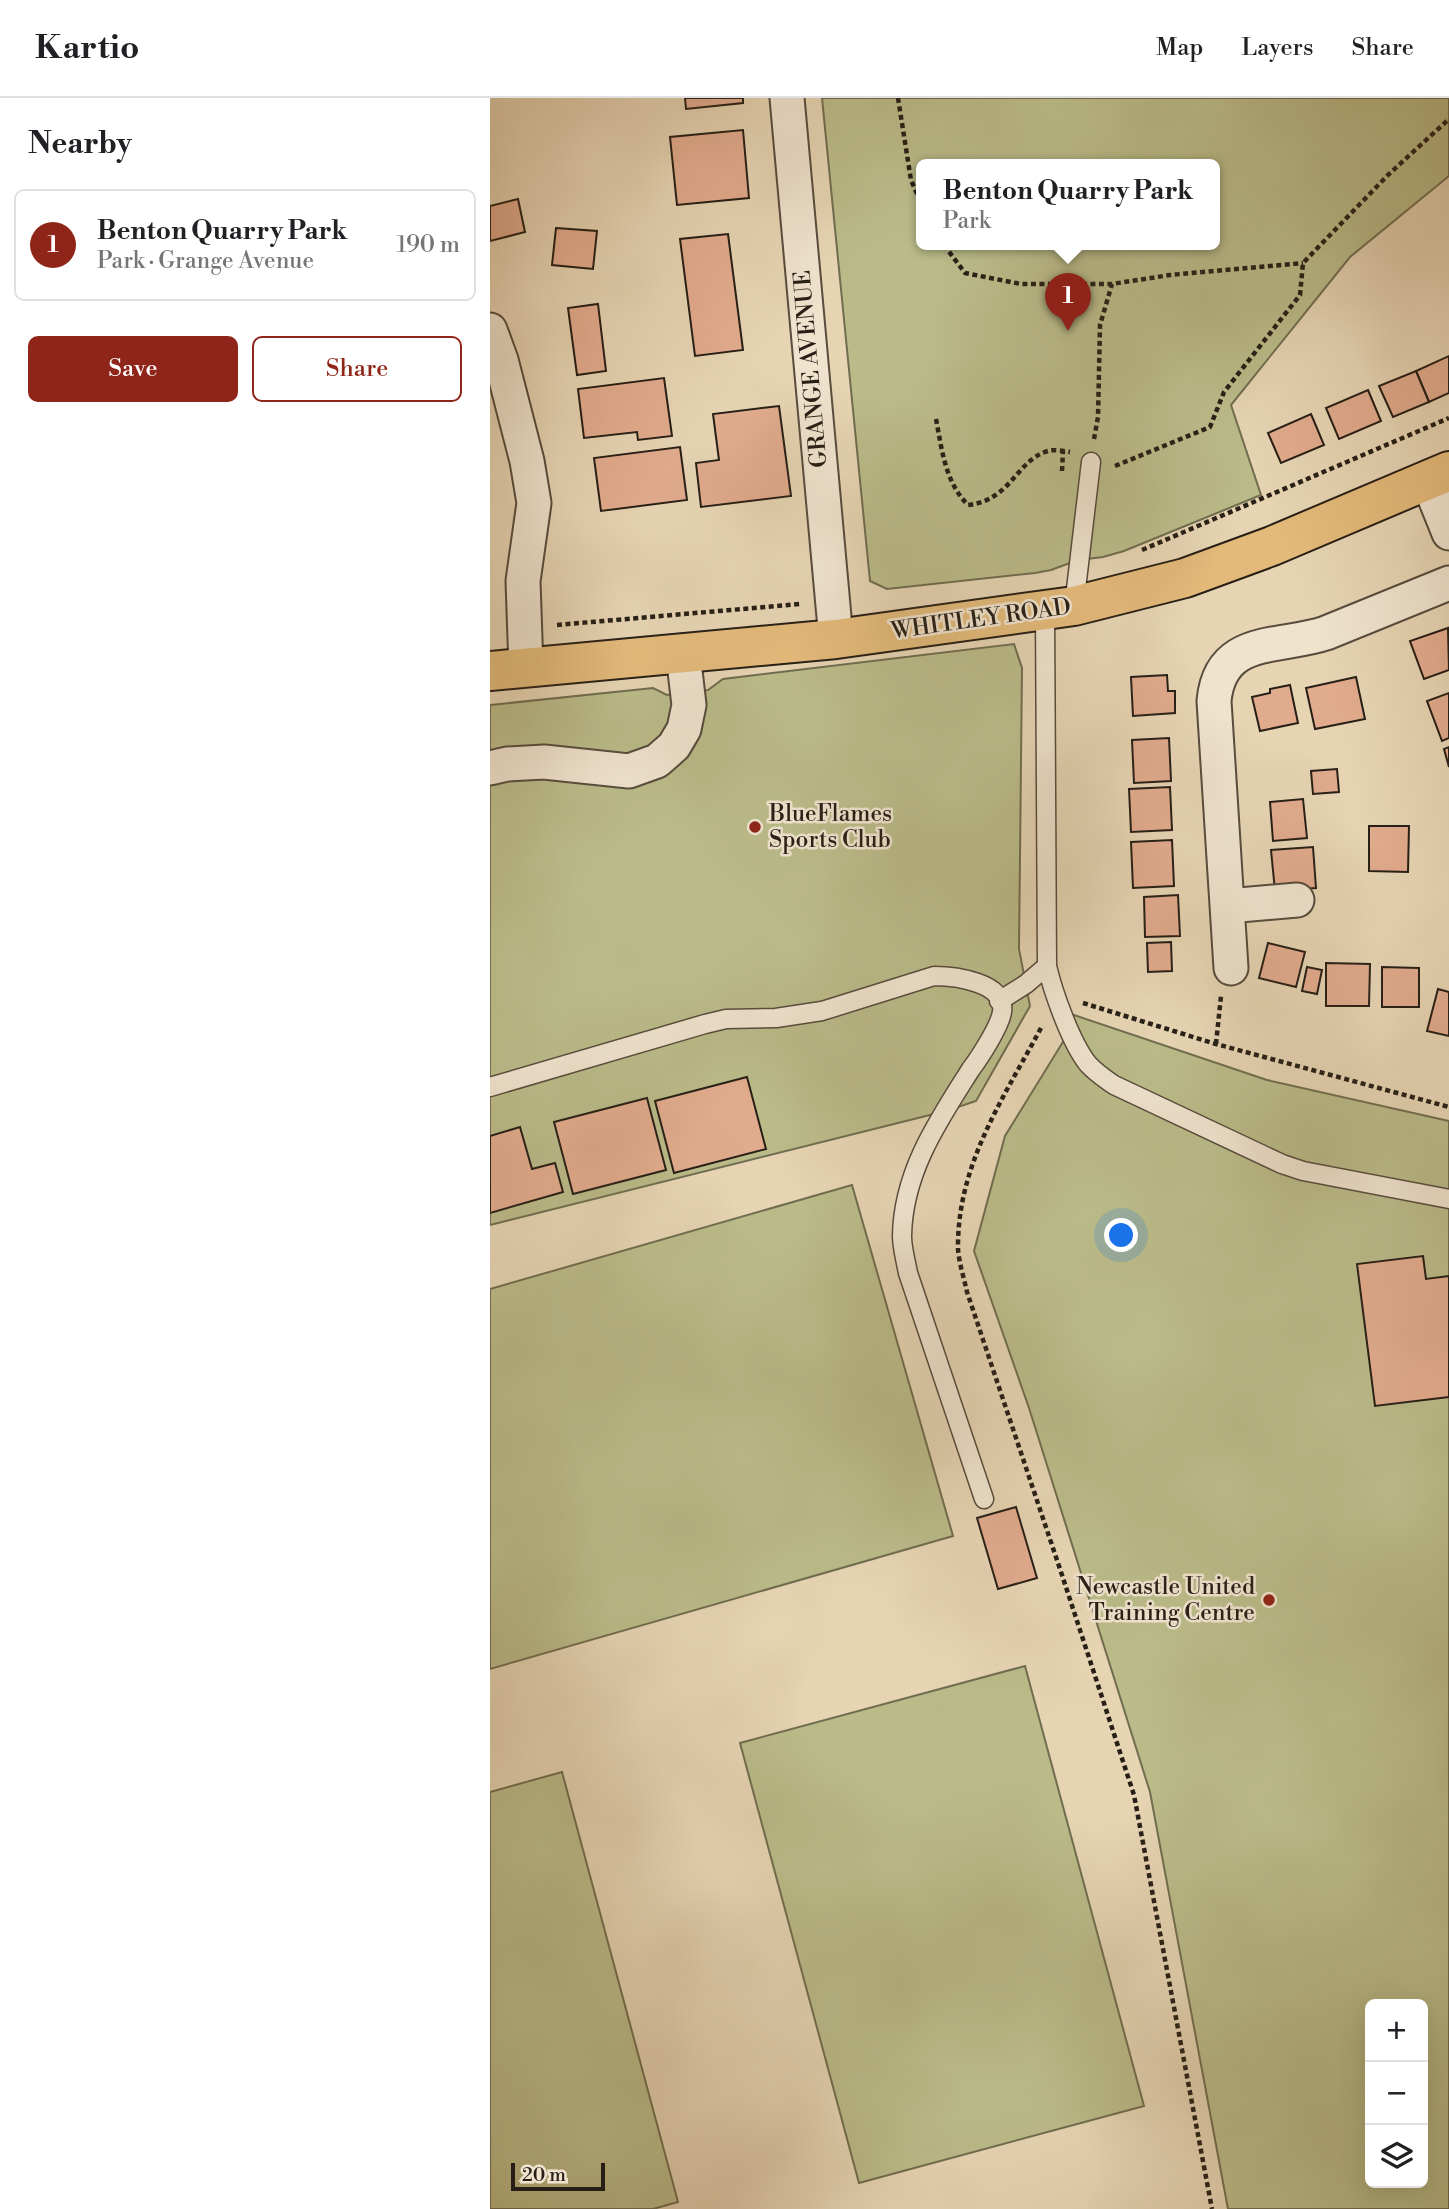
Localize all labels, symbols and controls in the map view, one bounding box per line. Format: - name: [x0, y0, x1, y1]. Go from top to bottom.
- text: Kartio: [35, 28, 139, 69]
- text: Map: [1156, 33, 1203, 63]
- text: Layers: [1241, 33, 1313, 63]
- text: Share: [1351, 33, 1414, 63]
- text: Nearby: [28, 125, 132, 163]
- popup: [916, 159, 1220, 250]
- text: Benton Quarry Park: [943, 175, 1193, 207]
- text: Park: [943, 207, 991, 235]
- text: Benton Quarry Park: [97, 215, 347, 247]
- text: 1: [47, 231, 59, 259]
- text: 190 m: [397, 231, 460, 259]
- text: Park · Grange Avenue: [97, 247, 314, 275]
- street label: GRANGE AVENUE: [788, 269, 834, 469]
- pin: 1: [1045, 273, 1091, 331]
- button: Save: [28, 336, 238, 402]
- button: Share: [252, 336, 462, 402]
- street label: WHITLEY ROAD: [888, 593, 1073, 646]
- place label: BlueFlames Sports Club: [768, 800, 892, 854]
- marker: BlueFlames Sports Club: [747, 819, 763, 835]
- your location: [1104, 1218, 1138, 1252]
- place label: Newcastle United Training Centre: [1076, 1573, 1255, 1627]
- marker: Newcastle United Training Centre: [1261, 1592, 1277, 1608]
- map controls: [1365, 1999, 1428, 2188]
- button: +: [1365, 1999, 1428, 2062]
- button: −: [1365, 2062, 1428, 2125]
- button: layers: [1365, 2125, 1428, 2188]
- scale bar: [511, 2160, 606, 2192]
- text: 20 m: [522, 2163, 566, 2187]

